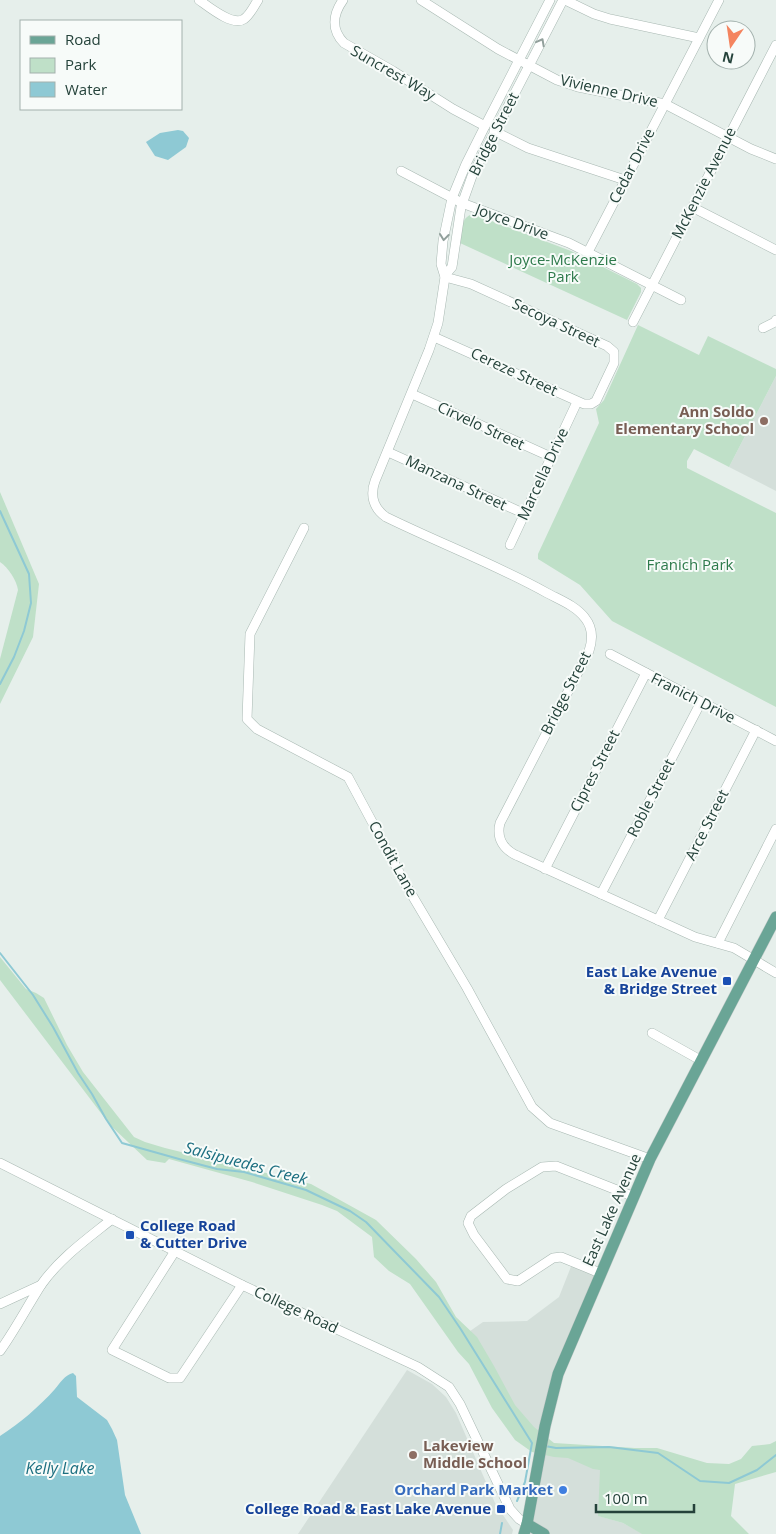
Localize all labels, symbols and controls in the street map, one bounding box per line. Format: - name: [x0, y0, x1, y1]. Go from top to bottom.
- legend: [20, 20, 182, 110]
- north arrow: [706, 20, 756, 70]
- text: Road: [65, 29, 101, 49]
- one-way arrow: [535, 38, 545, 47]
- street label: Suncrest Way: [348, 40, 440, 105]
- text: N: [720, 48, 736, 69]
- text: Park: [65, 54, 96, 74]
- street label: Vivienne Drive: [558, 69, 660, 111]
- text: Water: [65, 79, 107, 99]
- street label: Bridge Street: [464, 88, 523, 179]
- street label: McKenzie Avenue: [666, 123, 740, 242]
- street label: Cedar Drive: [604, 124, 659, 207]
- street label: Joyce Drive: [471, 198, 552, 244]
- one-way arrow: [439, 233, 449, 241]
- park label: Joyce-McKenzie Park: [507, 249, 617, 286]
- street label: Secoya Street: [509, 293, 603, 351]
- street label: Cereze Street: [468, 342, 561, 400]
- street label: Cirvelo Street: [435, 396, 528, 454]
- place label: Ann Soldo Elementary School: [615, 401, 754, 438]
- marker: Ann Soldo Elementary School: [758, 415, 770, 427]
- street label: Marcella Drive: [512, 424, 572, 523]
- street label: Manzana Street: [402, 450, 510, 514]
- park label: Franich Park: [647, 554, 734, 574]
- street label: Bridge Street: [536, 647, 595, 738]
- street label: Franich Drive: [648, 667, 739, 727]
- street label: Cipres Street: [565, 726, 623, 815]
- street label: Roble Street: [622, 755, 678, 840]
- street label: Arce Street: [680, 786, 733, 863]
- street label: Condit Lane: [365, 817, 423, 900]
- place label: East Lake Avenue & Bridge Street: [586, 961, 717, 998]
- marker: East Lake Avenue & Bridge Street: [721, 975, 733, 987]
- water label: Salsipuedes Creek: [182, 1136, 311, 1190]
- street label: East Lake Avenue: [577, 1150, 645, 1269]
- place label: College Road & Cutter Drive: [140, 1215, 247, 1252]
- marker: College Road & Cutter Drive: [124, 1229, 136, 1241]
- street label: College Road: [251, 1281, 342, 1337]
- place label: Lakeview Middle School: [423, 1435, 527, 1472]
- marker: Lakeview Middle School: [407, 1449, 419, 1461]
- water label: Kelly Lake: [25, 1457, 95, 1479]
- place label: Orchard Park Market: [394, 1479, 553, 1499]
- scale bar: [596, 1482, 694, 1514]
- marker: Orchard Park Market: [557, 1484, 569, 1496]
- text: 100 m: [604, 1488, 648, 1508]
- place label: College Road & East Lake Avenue: [245, 1498, 491, 1518]
- marker: College Road & East Lake Avenue: [495, 1503, 507, 1515]

